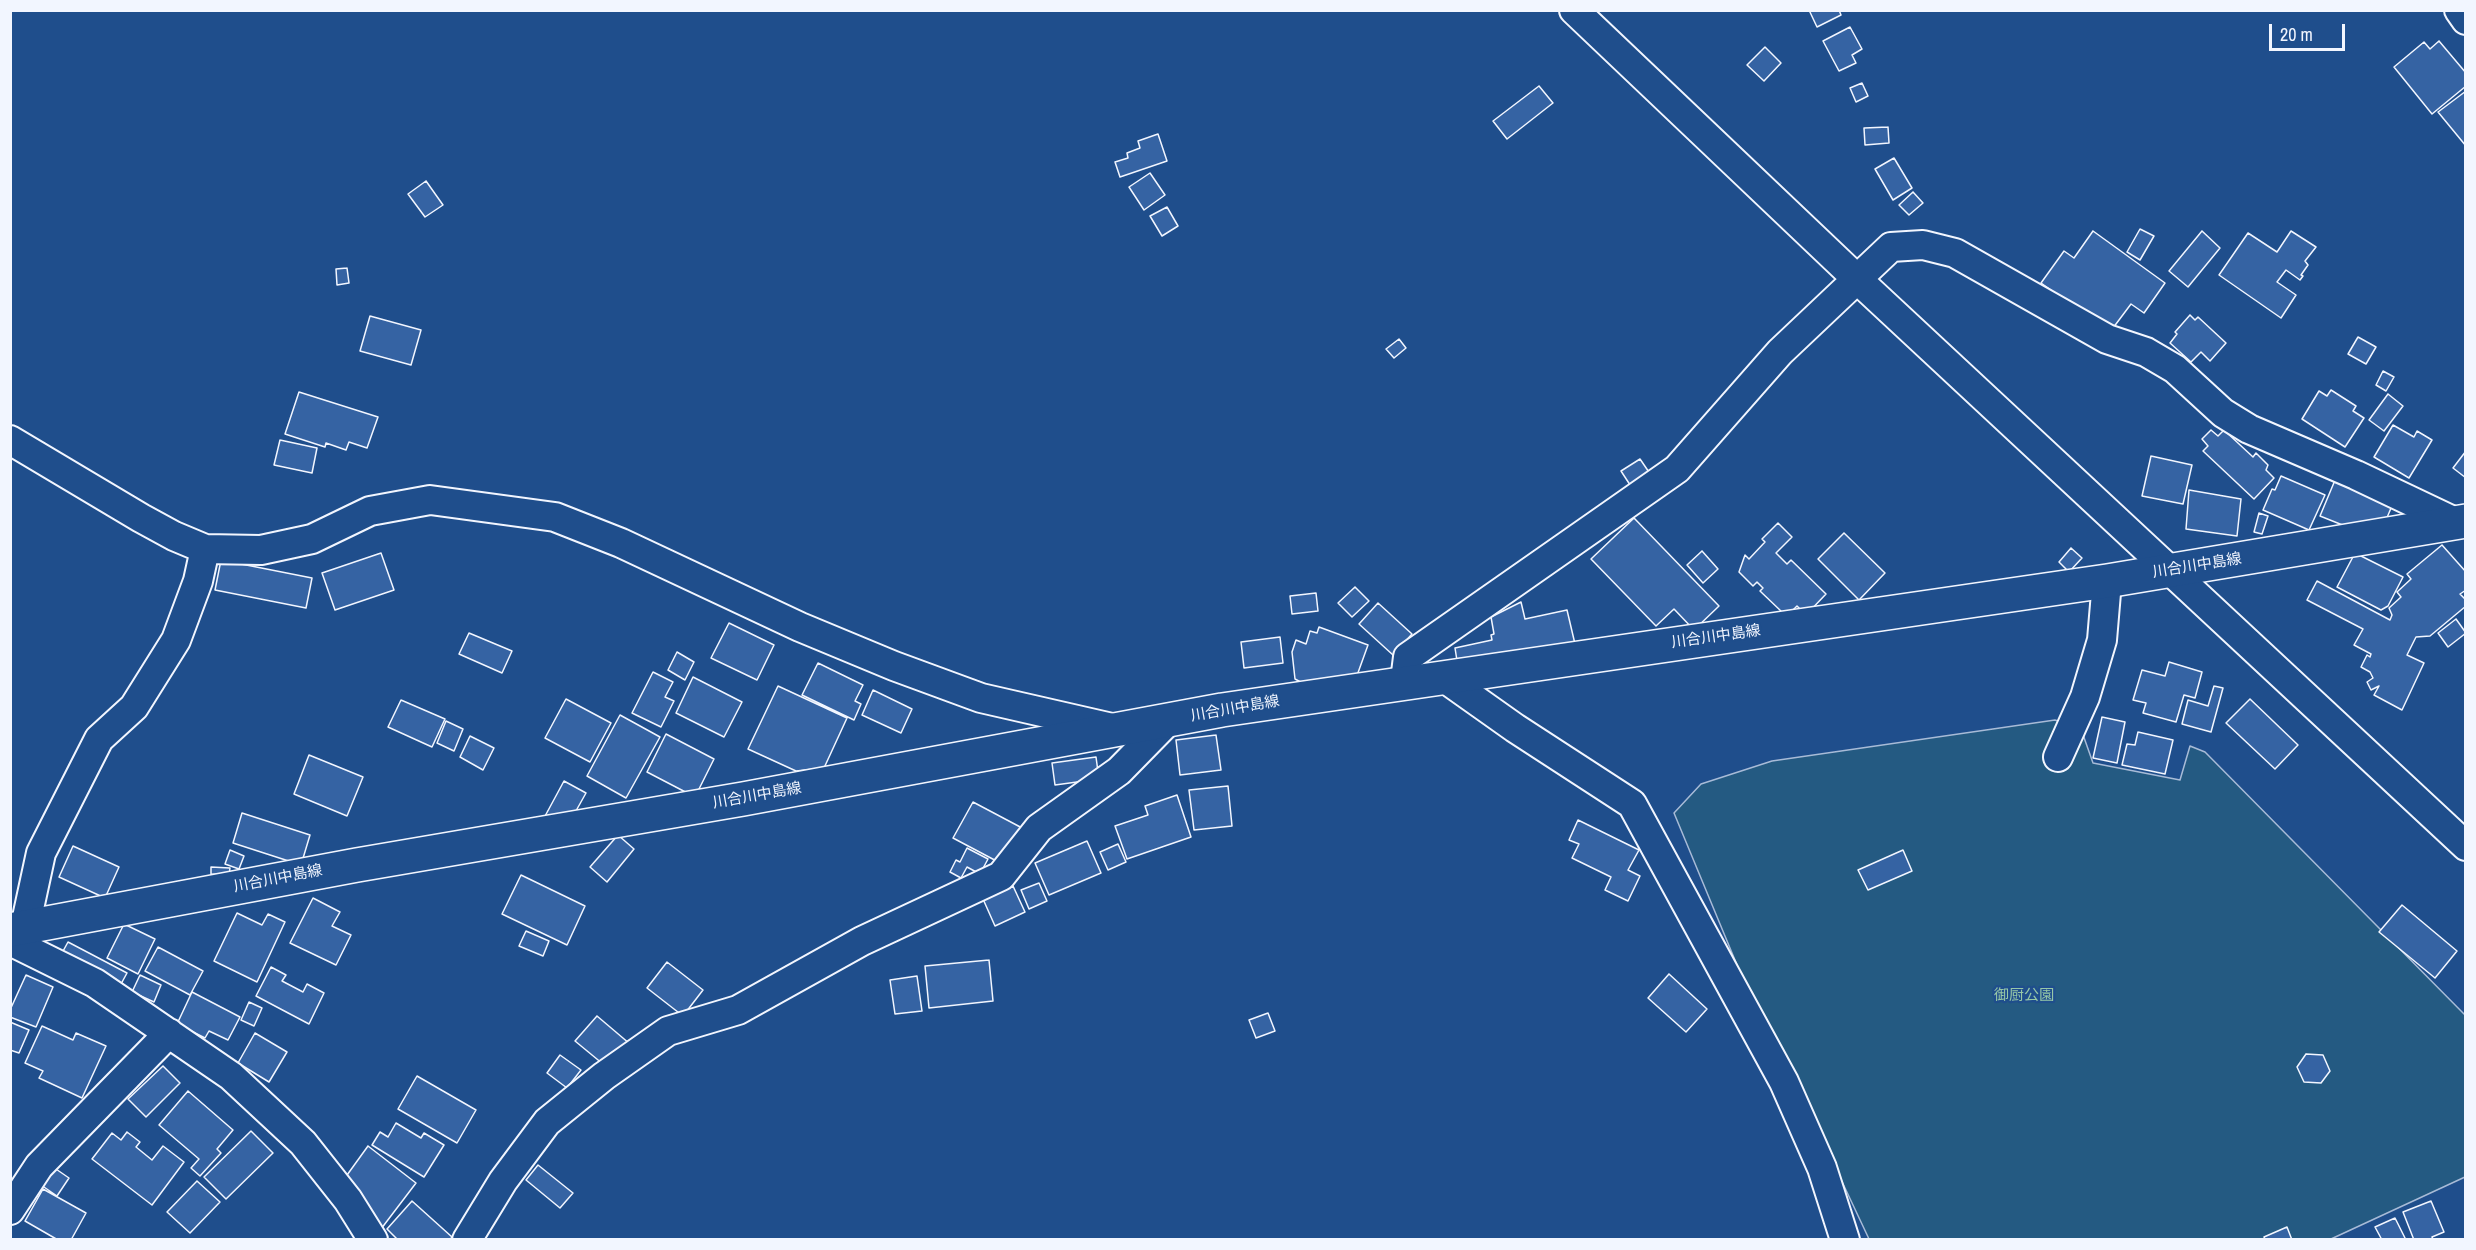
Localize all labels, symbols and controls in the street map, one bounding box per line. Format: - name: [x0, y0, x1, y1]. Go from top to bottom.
- scale bar: [2272, 12, 2348, 50]
- text: 20 m: [2280, 22, 2313, 47]
- street label: 川合川中島線: [2151, 550, 2243, 582]
- street label: 川合川中島線: [1670, 622, 1762, 652]
- street label: 川合川中島線: [1189, 692, 1281, 726]
- street label: 川合川中島線: [711, 779, 803, 813]
- street label: 川合川中島線: [232, 862, 324, 896]
- park label: 御厨公園: [1994, 987, 2054, 1005]

